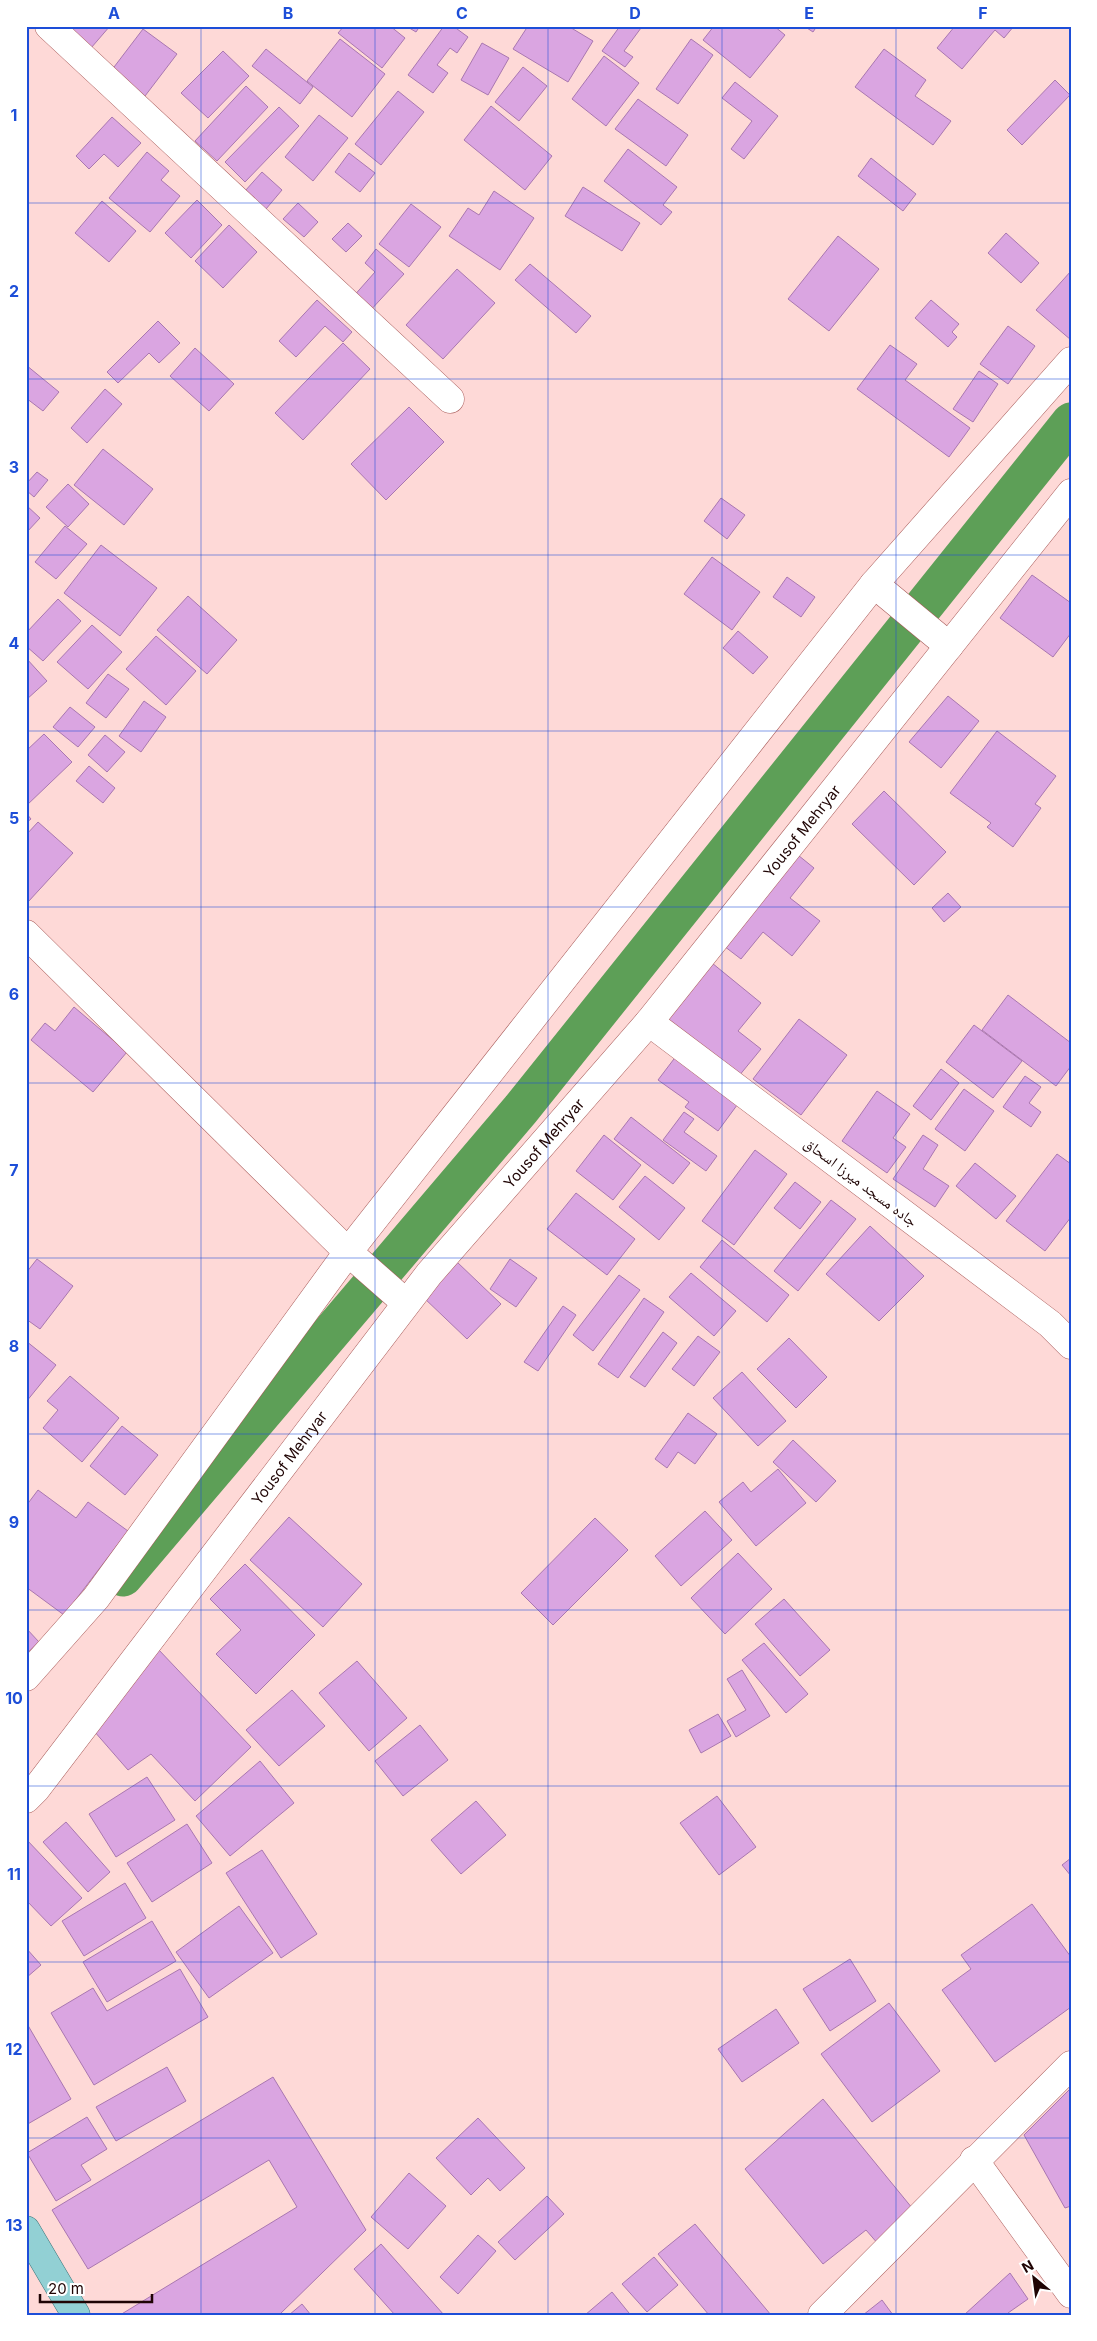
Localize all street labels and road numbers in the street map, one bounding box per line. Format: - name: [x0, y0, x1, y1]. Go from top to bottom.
- street label: Yousof Mehryar: [759, 780, 844, 881]
- street label: Yousof Mehryar: [499, 1094, 588, 1192]
- street label: جاده مسجد ميرزا اسحاق: [800, 1133, 922, 1232]
- street label: Yousof Mehryar: [247, 1407, 331, 1508]

